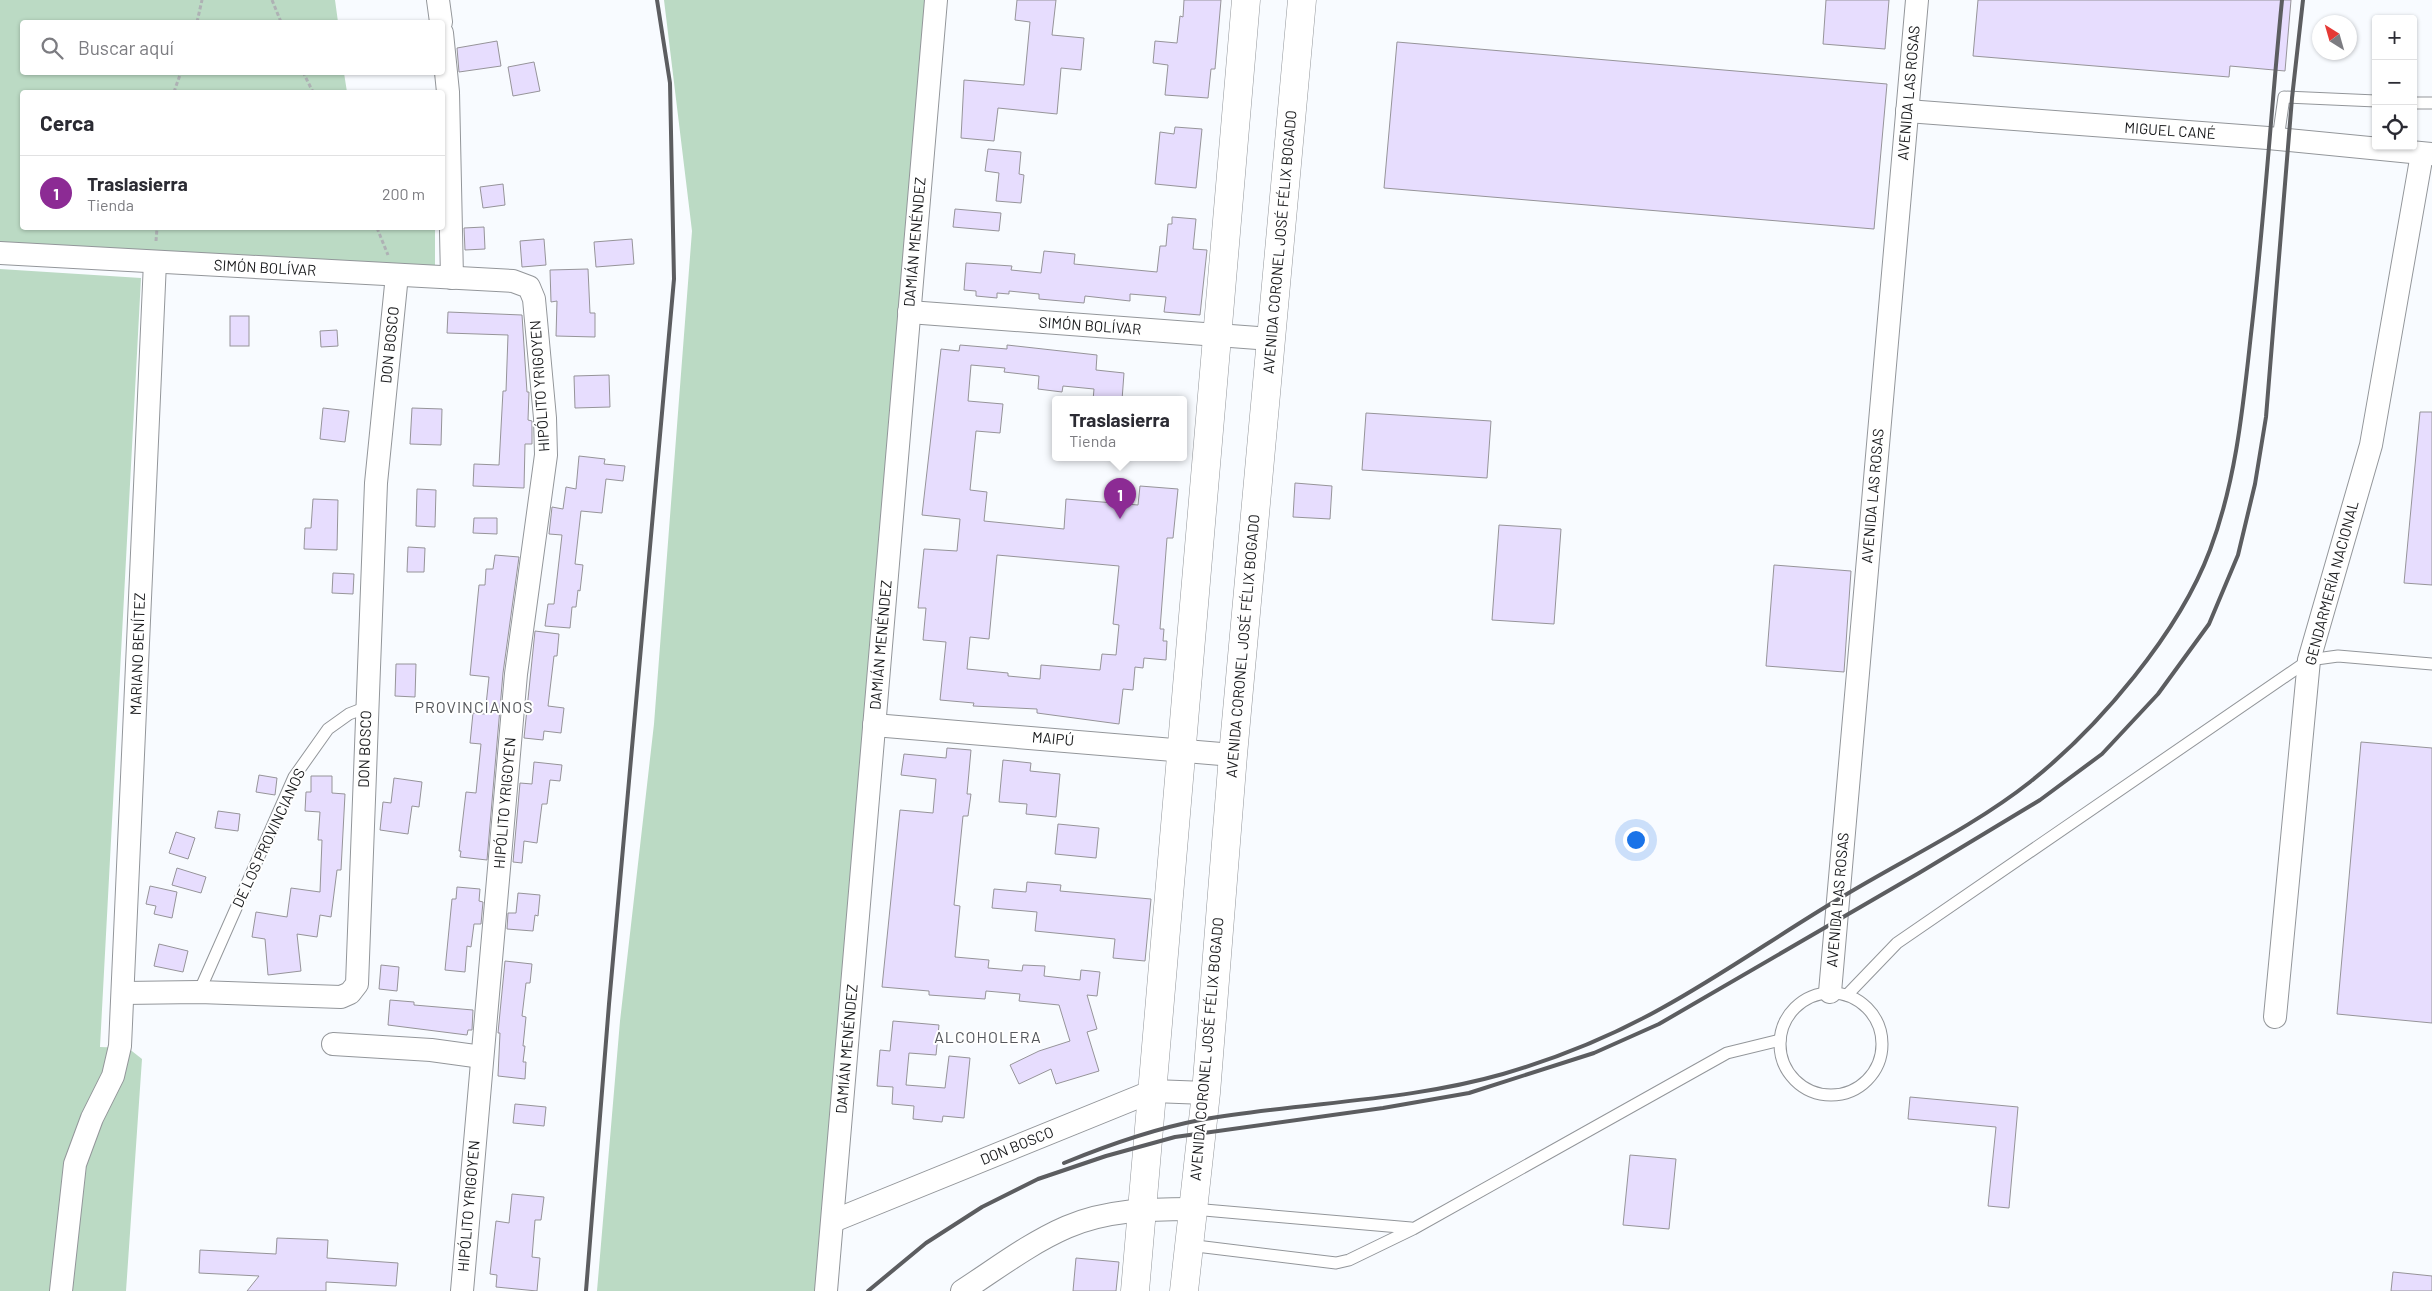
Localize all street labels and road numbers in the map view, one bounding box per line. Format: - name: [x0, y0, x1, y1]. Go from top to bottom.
- street label: AVENIDA LAS ROSAS: [1893, 25, 1923, 161]
- street label: AVENIDA CORONEL JOSÉ FÉLIX BOGADO: [1259, 109, 1300, 375]
- street label: MIGUEL CANÉ: [2124, 118, 2216, 142]
- street label: DAMIÁN MENÉNDEZ: [899, 176, 929, 308]
- street label: SIMÓN BOLÍVAR: [213, 255, 317, 279]
- street label: DON BOSCO: [376, 305, 402, 384]
- street label: SIMÓN BOLÍVAR: [1038, 312, 1142, 338]
- street label: HIPÓLITO YRIGOYEN: [525, 320, 553, 452]
- street label: AVENIDA LAS ROSAS: [1857, 428, 1887, 564]
- street label: GENDARMERÍA NACIONAL: [2300, 499, 2362, 667]
- street label: AVENIDA CORONEL JOSÉ FÉLIX BOGADO: [1222, 513, 1263, 779]
- street label: DAMIÁN MENÉNDEZ: [865, 579, 895, 711]
- street label: MARIANO BENÍTEZ: [126, 592, 148, 716]
- street label: DON BOSCO: [354, 710, 374, 788]
- street label: MAIPÚ: [1031, 727, 1075, 749]
- street label: HIPÓLITO YRIGOYEN: [489, 736, 519, 869]
- street label: DE LOS PROVINCIANOS: [228, 765, 308, 910]
- street label: AVENIDA LAS ROSAS: [1822, 832, 1852, 968]
- street label: AVENIDA CORONEL JOSÉ FÉLIX BOGADO: [1186, 916, 1227, 1182]
- street label: DAMIÁN MENÉNDEZ: [831, 983, 861, 1115]
- street label: DON BOSCO: [977, 1122, 1056, 1168]
- street label: HIPÓLITO YRIGOYEN: [453, 1139, 483, 1272]

